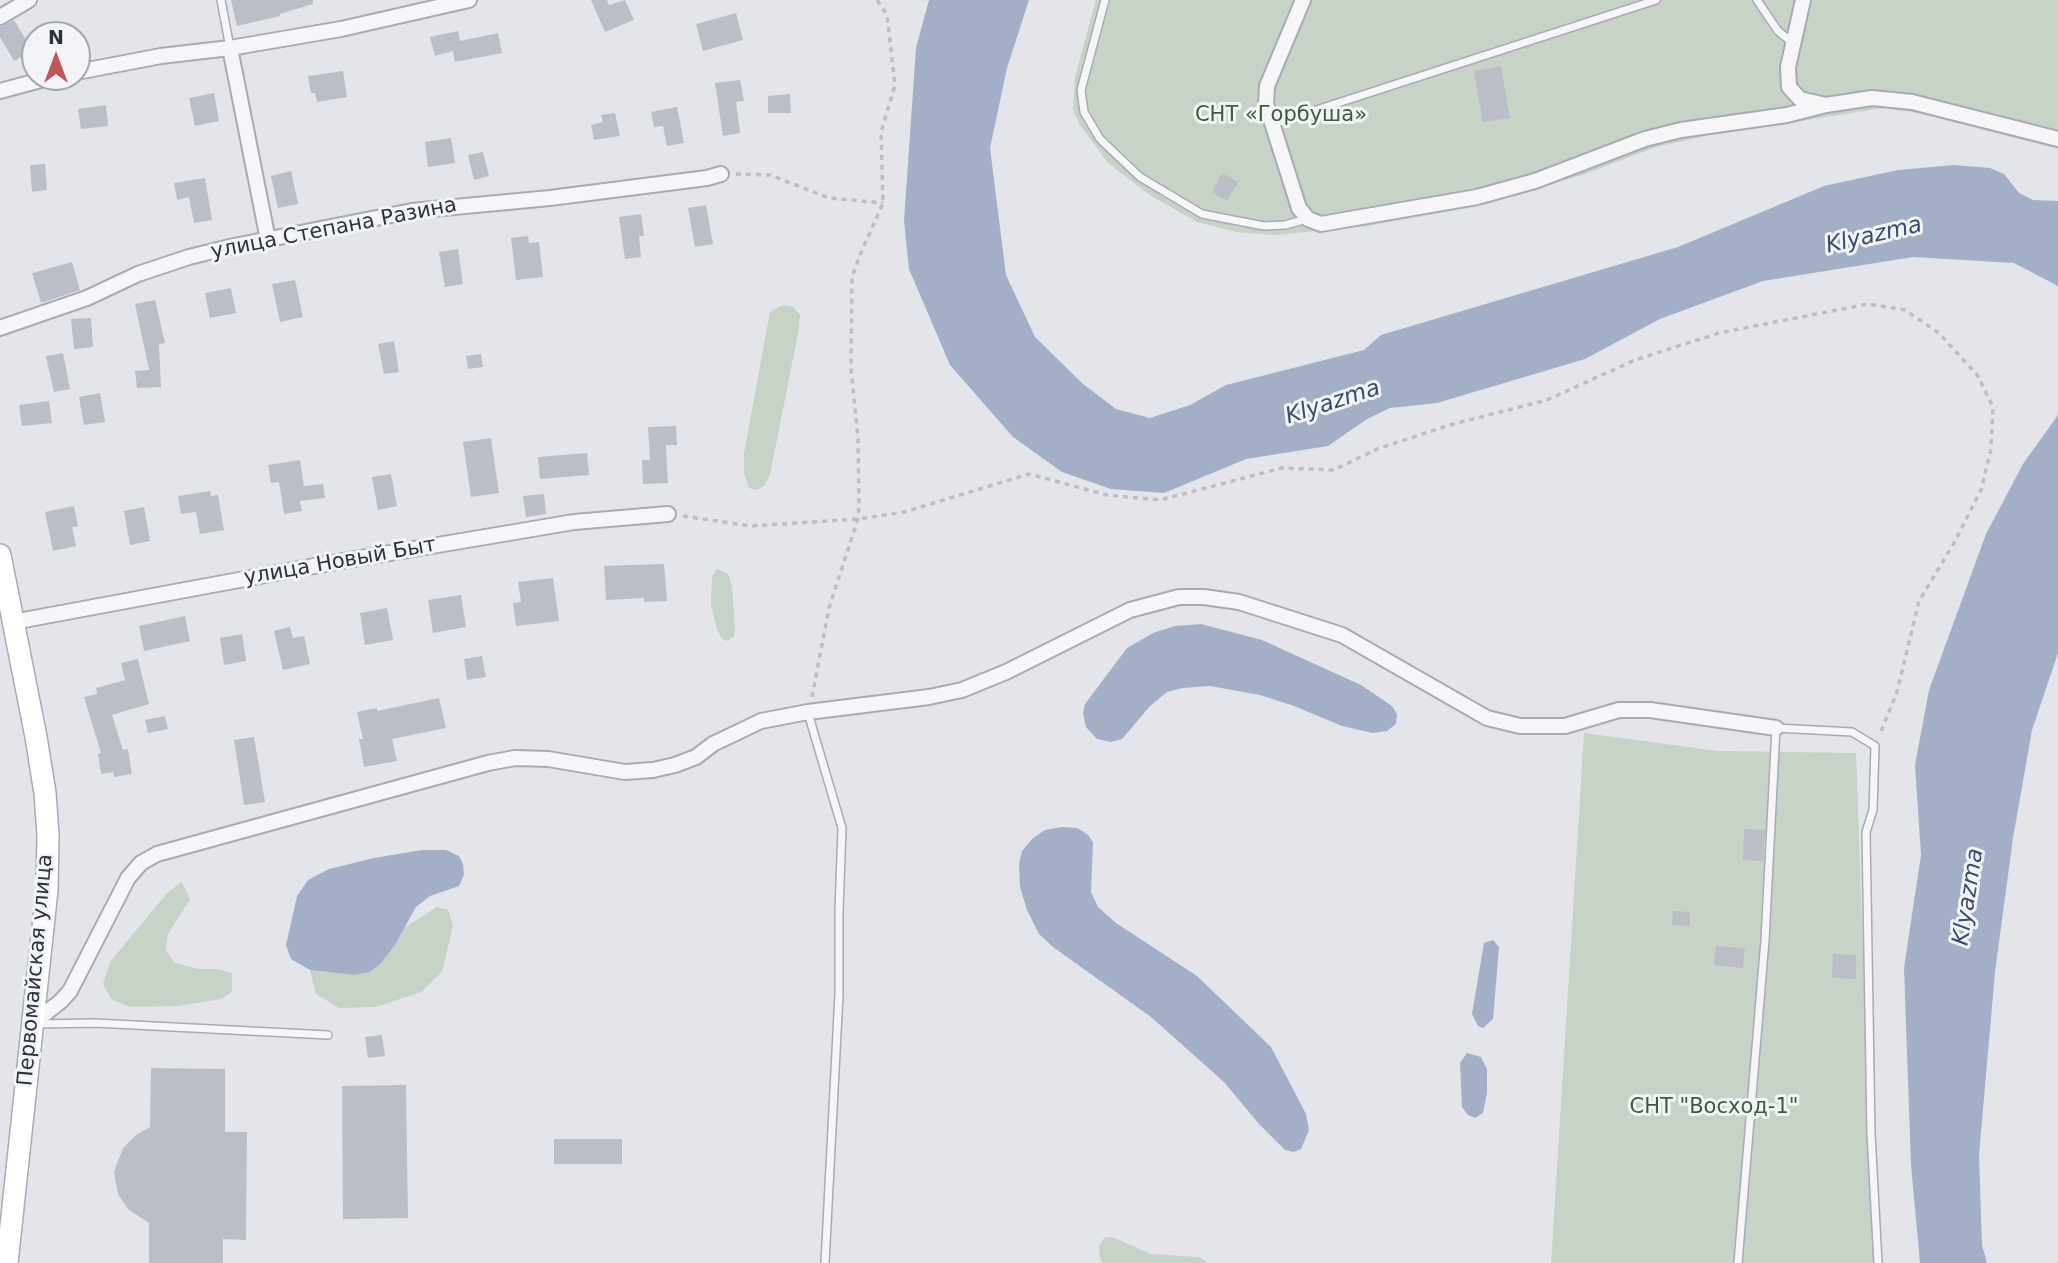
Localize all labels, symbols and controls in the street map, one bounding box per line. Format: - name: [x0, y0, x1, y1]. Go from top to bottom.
- north arrow: [21, 21, 91, 91]
- text: N: [48, 26, 64, 48]
- park label: СНТ «Горбуша»: [1195, 103, 1367, 129]
- street label: улица Степана Разина: [209, 193, 459, 265]
- water label: Klyazma: [1823, 212, 1925, 260]
- water label: Klyazma: [1282, 375, 1384, 431]
- street label: улица Новый Быт: [242, 533, 438, 591]
- water label: Klyazma: [1948, 847, 1990, 947]
- street label: Первомайская улица: [13, 853, 59, 1087]
- park label: СНТ "Восход-1": [1630, 1095, 1798, 1121]

